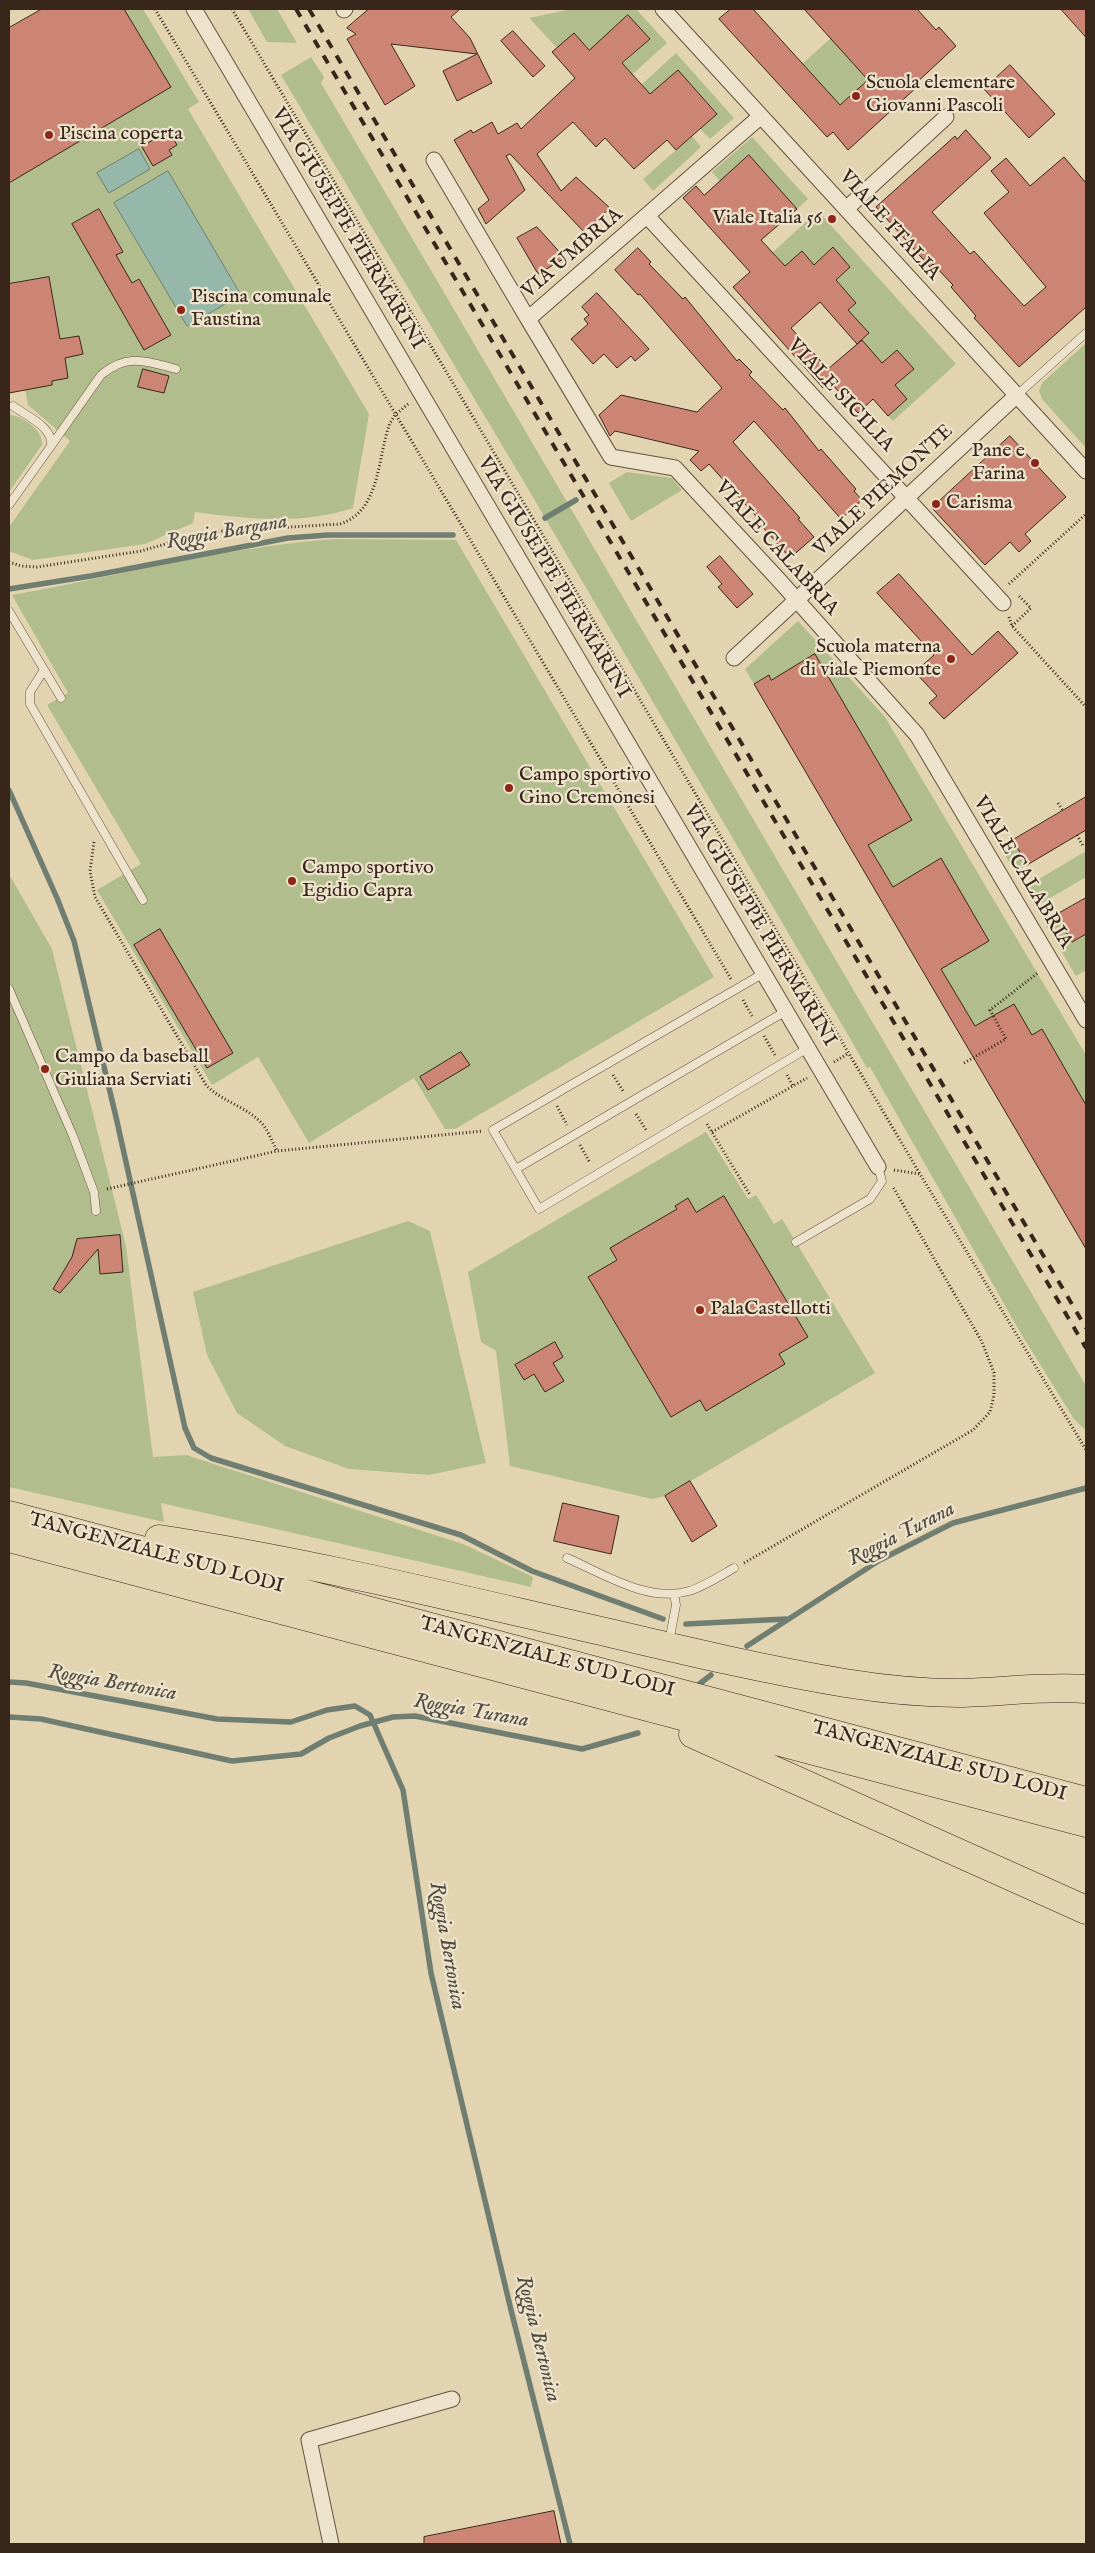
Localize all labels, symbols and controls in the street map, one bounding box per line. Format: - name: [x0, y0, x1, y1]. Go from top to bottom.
- place label: Scuola elementare Giovanni Pascoli: [866, 72, 1015, 119]
- marker: Scuola elementare Giovanni Pascoli: [850, 90, 862, 102]
- street label: VIA GIUSEPPE PIERMARINI: [265, 104, 429, 354]
- place label: Piscina coperta: [59, 123, 183, 147]
- marker: Piscina coperta: [43, 129, 55, 141]
- street label: VIALE ITALIA: [833, 166, 945, 286]
- street label: VIA UMBRIA: [518, 204, 628, 304]
- place label: Viale Italia 56: [713, 207, 822, 231]
- marker: Viale Italia 56: [826, 213, 838, 225]
- place label: Piscina comunale Faustina: [191, 286, 331, 333]
- marker: Piscina comunale Faustina: [175, 304, 187, 316]
- street label: VIALE SICILIA: [782, 335, 898, 457]
- street label: VIALE PIEMONTE: [809, 420, 959, 562]
- place label: Pane e Farina: [972, 440, 1025, 487]
- street label: VIA GIUSEPPE PIERMARINI: [471, 453, 635, 703]
- marker: Pane e Farina: [1029, 457, 1041, 469]
- street label: VIALE CALABRIA: [709, 477, 843, 621]
- place label: Carisma: [946, 492, 1013, 516]
- marker: Carisma: [930, 498, 942, 510]
- water label: Roggia Bargana: [164, 510, 290, 556]
- place label: Scuola materna di viale Piemonte: [800, 636, 941, 683]
- marker: Scuola materna di viale Piemonte: [945, 653, 957, 665]
- place label: Campo sportivo Gino Cremonesi: [519, 764, 655, 811]
- marker: Campo sportivo Gino Cremonesi: [503, 782, 515, 794]
- street label: VIALE CALABRIA: [967, 793, 1077, 953]
- street label: VIA GIUSEPPE PIERMARINI: [677, 801, 841, 1051]
- place label: Campo sportivo Egidio Capra: [302, 857, 434, 904]
- marker: Campo sportivo Egidio Capra: [286, 875, 298, 887]
- place label: Campo da baseball Giuliana Serviati: [55, 1046, 209, 1093]
- marker: Campo da baseball Giuliana Serviati: [39, 1063, 51, 1075]
- place label: PalaCastellotti: [710, 1298, 831, 1322]
- marker: PalaCastellotti: [694, 1304, 706, 1316]
- water label: Roggia Turana: [844, 1497, 960, 1573]
- street label: TANGENZIALE SUD LODI: [26, 1508, 286, 1600]
- street label: TANGENZIALE SUD LODI: [417, 1612, 677, 1704]
- water label: Roggia Bertonica: [46, 1660, 178, 1708]
- water label: Roggia Turana: [412, 1689, 530, 1735]
- street label: TANGENZIALE SUD LODI: [809, 1716, 1069, 1808]
- water label: Roggia Bertonica: [422, 1880, 470, 2012]
- water label: Roggia Bertonica: [509, 2273, 565, 2405]

